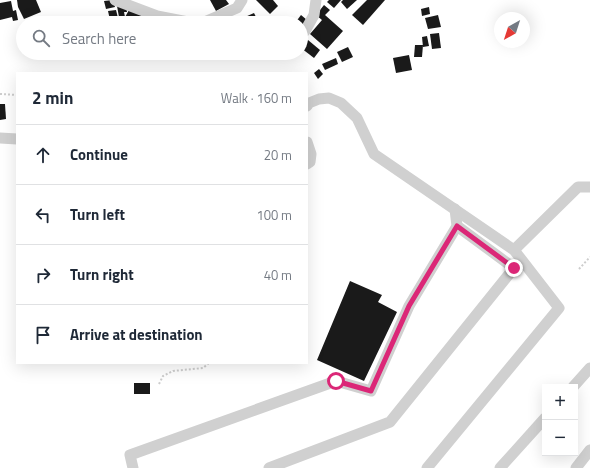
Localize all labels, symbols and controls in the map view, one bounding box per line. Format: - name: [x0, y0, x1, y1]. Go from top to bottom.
- north arrow: [494, 12, 530, 48]
- search box: [16, 16, 308, 60]
- icon: search: [30, 27, 52, 49]
- text: Search here: [62, 27, 136, 50]
- text: 2 min: [32, 85, 73, 111]
- text: Walk · 160 m: [221, 88, 292, 108]
- text: Continue: [70, 143, 128, 166]
- icon: ahead: [32, 144, 54, 166]
- text: 20 m: [264, 145, 292, 165]
- text: Turn left: [70, 203, 125, 226]
- icon: left: [32, 204, 54, 226]
- text: 100 m: [256, 205, 292, 225]
- route end: [505, 259, 523, 277]
- text: Turn right: [70, 263, 134, 286]
- icon: right: [32, 264, 54, 286]
- text: 40 m: [264, 265, 292, 285]
- text: Arrive at destination: [70, 323, 203, 346]
- icon: arrive: [32, 324, 54, 346]
- route start: [327, 372, 345, 390]
- map controls: [542, 384, 578, 456]
- button: +: [542, 384, 578, 420]
- button: −: [542, 420, 578, 456]

